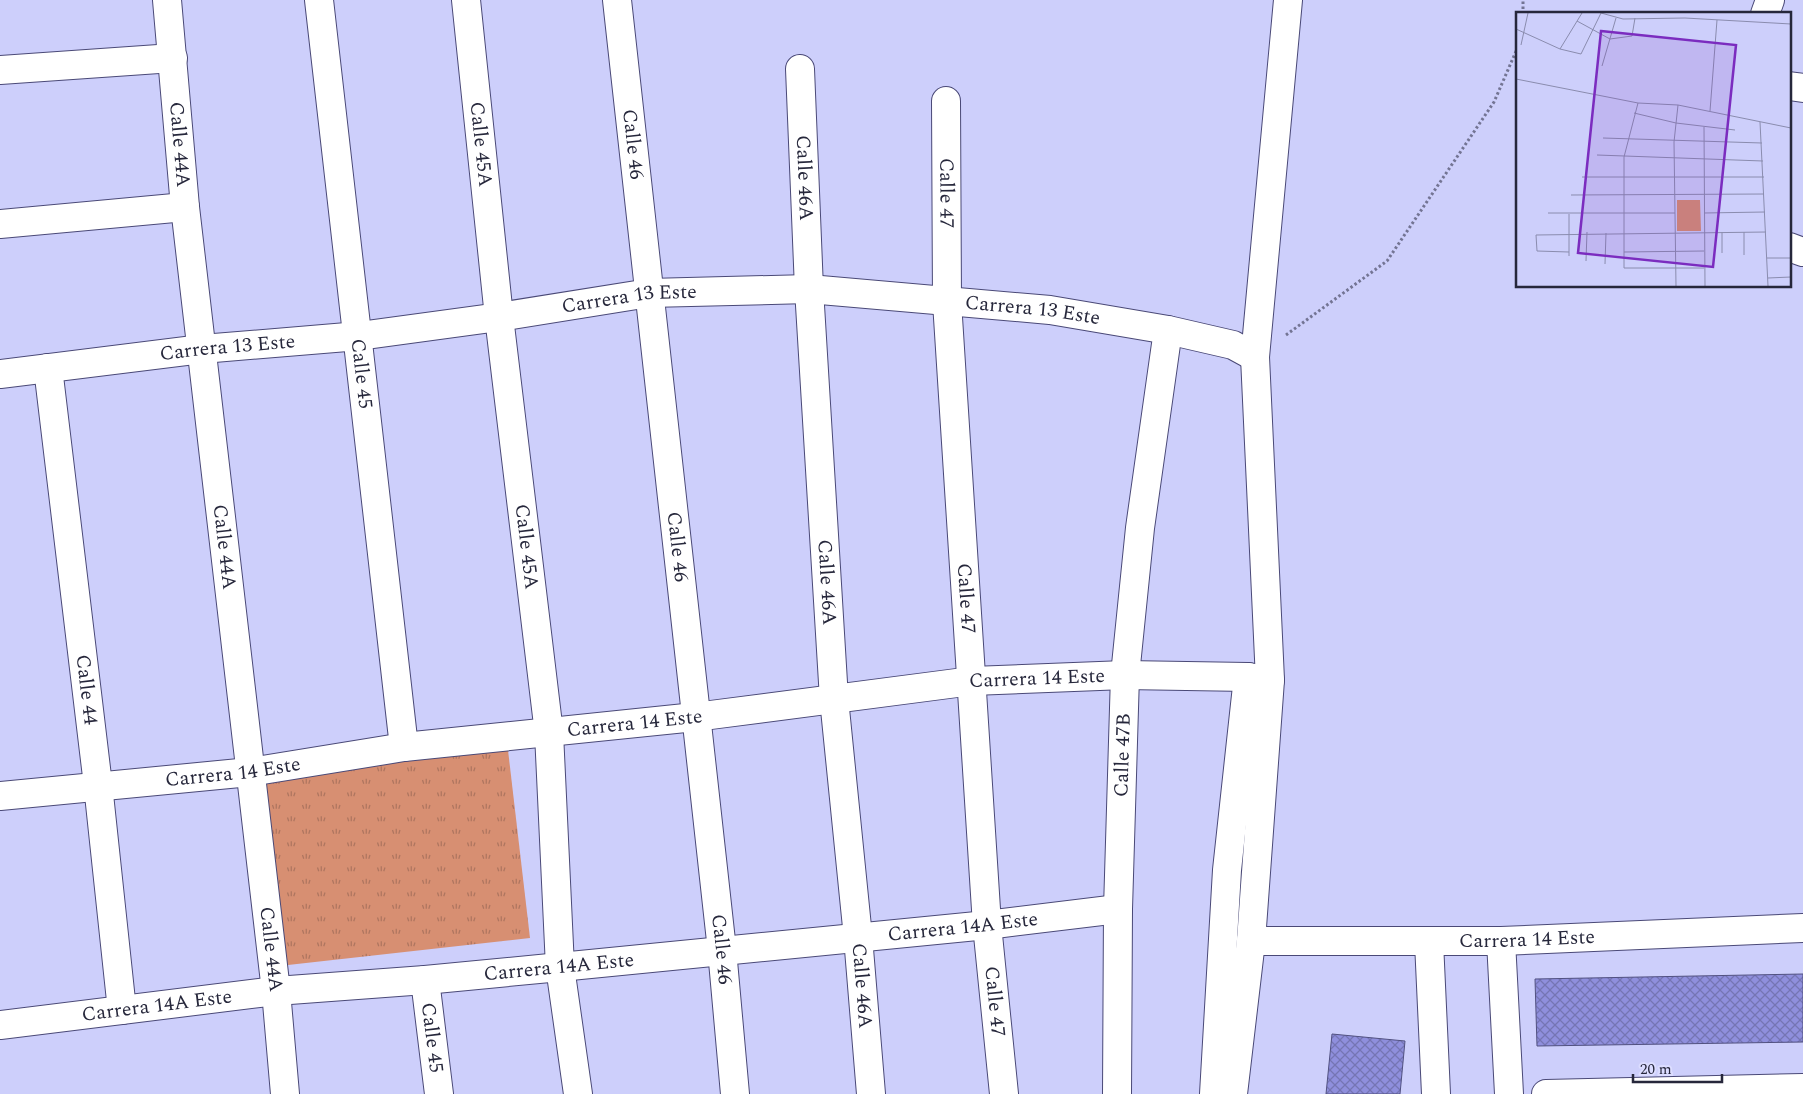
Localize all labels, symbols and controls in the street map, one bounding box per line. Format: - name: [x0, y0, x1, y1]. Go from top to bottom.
- inset map: [1516, 12, 1790, 288]
- street label: Calle 44A: [161, 100, 198, 188]
- street label: Calle 45A: [462, 100, 500, 188]
- street label: Calle 46: [614, 107, 652, 181]
- street label: Calle 46A: [788, 134, 821, 221]
- street label: Calle 47: [931, 158, 962, 228]
- street label: Carrera 13 Este: [559, 277, 697, 322]
- street label: Carrera 13 Este: [964, 288, 1103, 333]
- street label: Carrera 13 Este: [158, 326, 296, 369]
- street label: Calle 45: [343, 337, 380, 410]
- street label: Calle 45A: [507, 502, 547, 591]
- street label: Calle 44A: [205, 503, 244, 591]
- street label: Calle 46: [659, 510, 696, 583]
- street label: Calle 46A: [809, 539, 844, 626]
- street label: Calle 47: [949, 562, 983, 635]
- street label: Calle 44: [67, 653, 106, 727]
- street label: Carrera 14 Este: [968, 661, 1106, 696]
- street label: Carrera 14 Este: [565, 701, 704, 745]
- street label: Calle 47B: [1106, 713, 1139, 797]
- street label: Carrera 14 Este: [164, 749, 303, 795]
- street label: Carrera 14A Este: [886, 904, 1040, 950]
- street label: Calle 44A: [251, 905, 291, 994]
- street label: Calle 46: [703, 912, 740, 986]
- street label: Carrera 14 Este: [1459, 922, 1596, 956]
- street label: Calle 46A: [844, 942, 881, 1030]
- street label: Carrera 14A Este: [482, 945, 636, 989]
- street label: Calle 47: [976, 965, 1013, 1038]
- street label: Carrera 14A Este: [80, 982, 234, 1030]
- street label: Calle 45: [413, 1001, 451, 1074]
- scale bar: [1633, 1052, 1722, 1084]
- text: 20 m: [1640, 1058, 1672, 1081]

